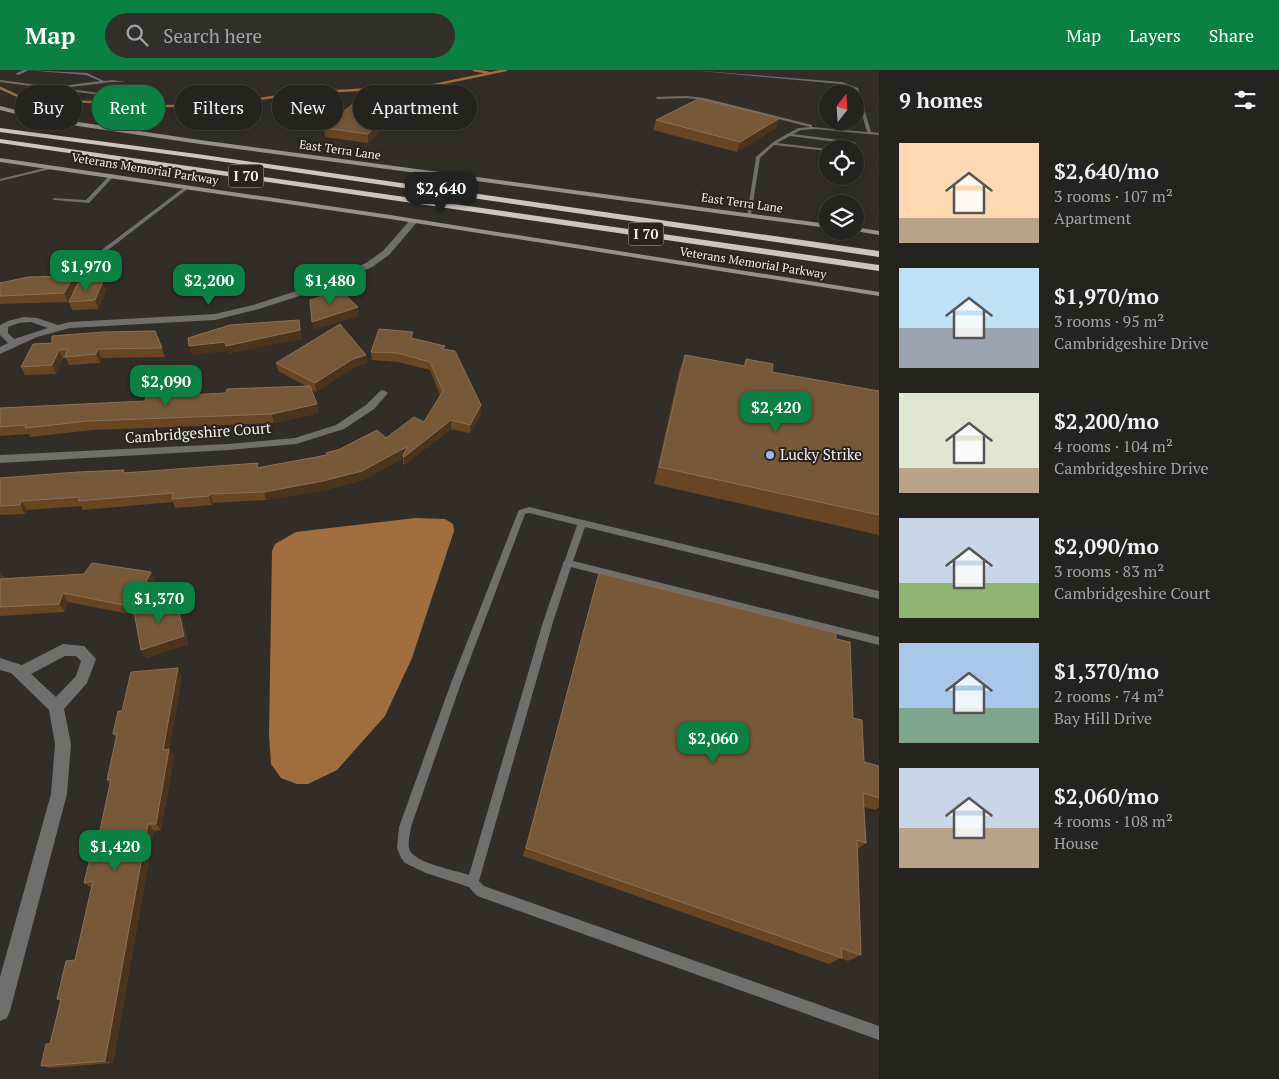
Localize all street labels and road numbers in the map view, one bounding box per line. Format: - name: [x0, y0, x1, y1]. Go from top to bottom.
- street label: East Terra Lane: [298, 136, 382, 163]
- street label: Veterans Memorial Parkway: [70, 149, 221, 188]
- road number: I 70: [228, 164, 264, 188]
- street label: East Terra Lane: [700, 189, 784, 216]
- road number: I 70: [628, 222, 664, 245]
- street label: Veterans Memorial Parkway: [678, 243, 829, 282]
- street label: Cambridgeshire Court: [124, 417, 272, 447]

